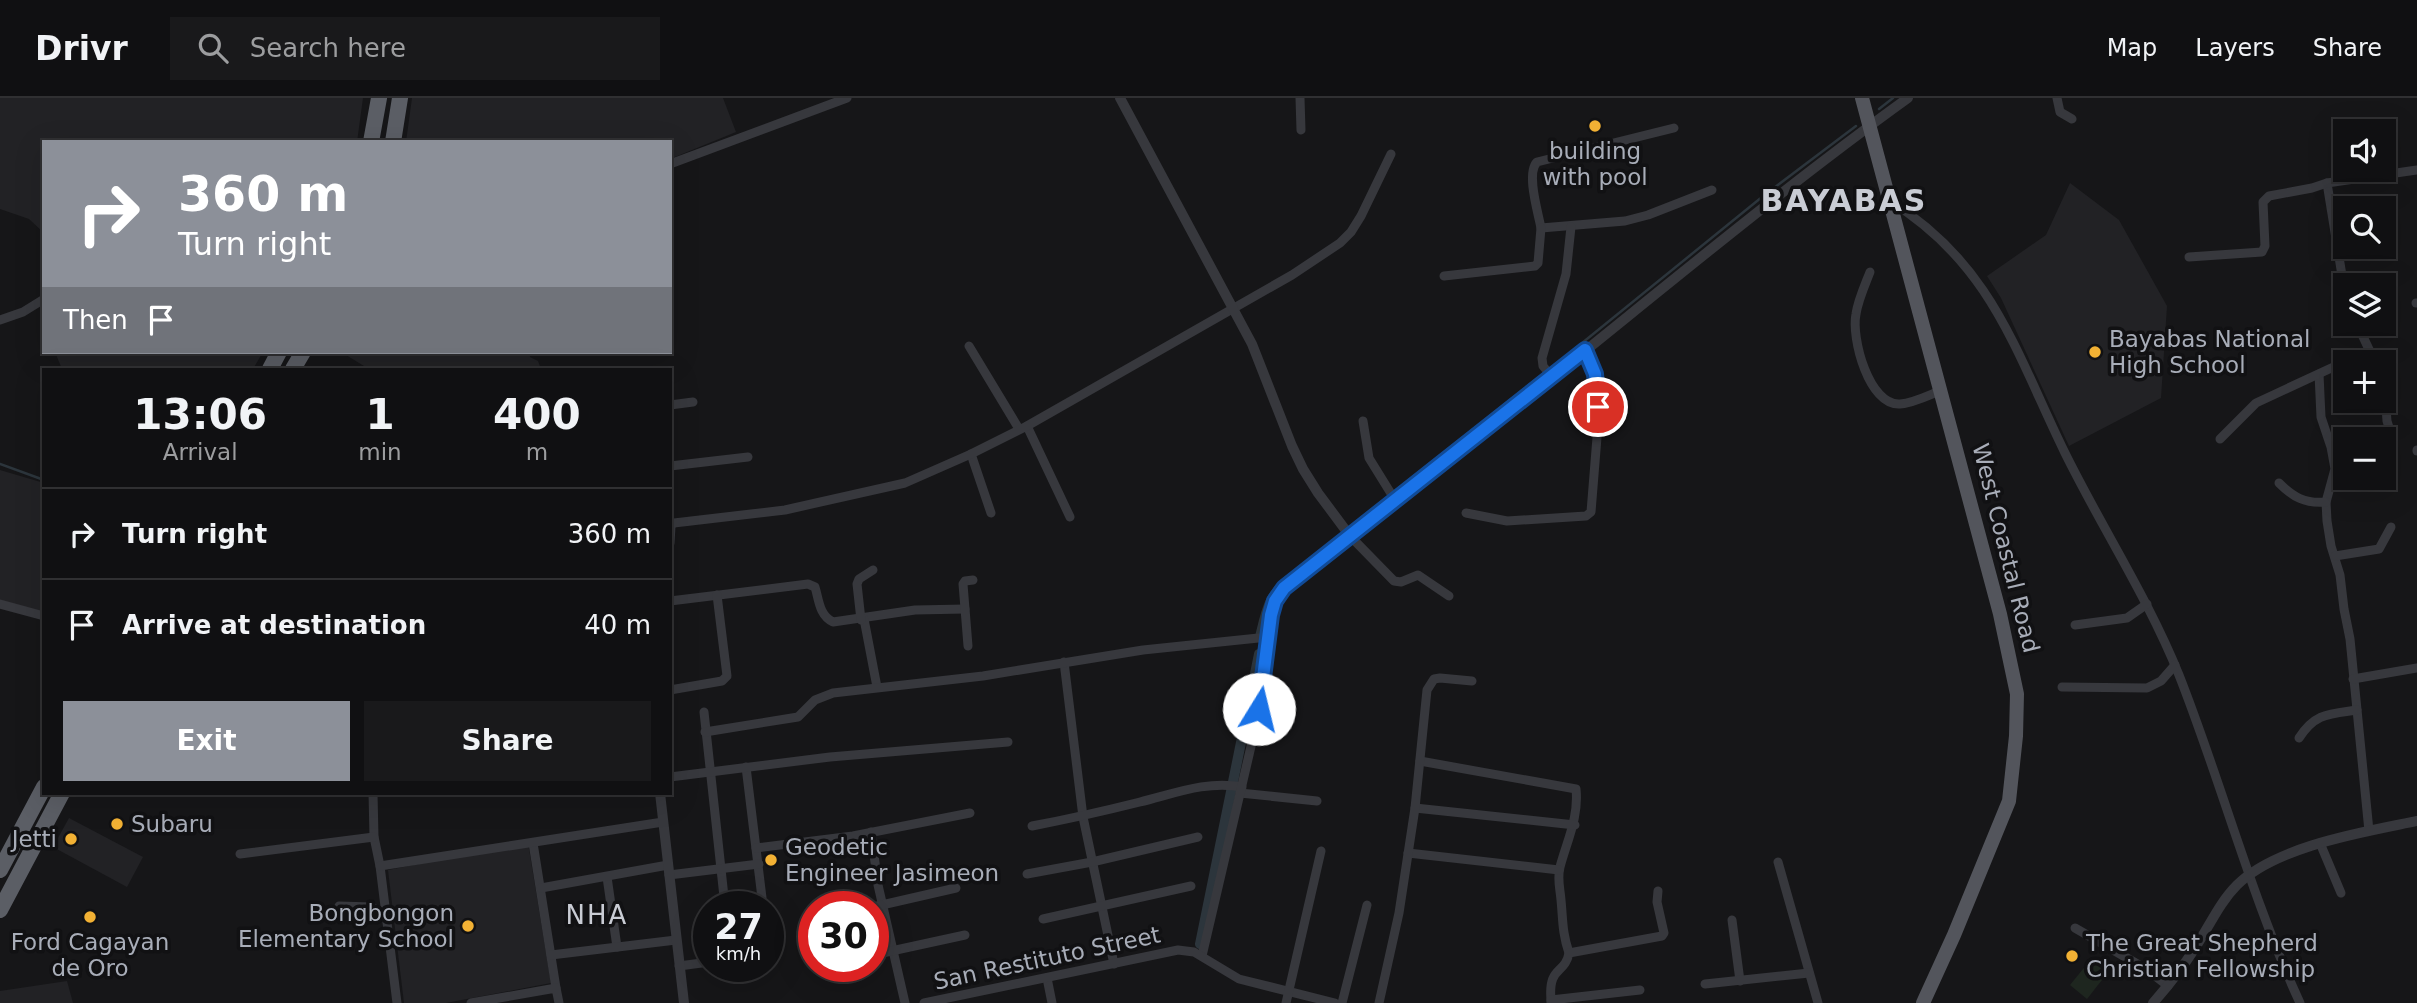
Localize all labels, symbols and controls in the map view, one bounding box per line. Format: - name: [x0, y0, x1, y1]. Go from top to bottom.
- search box: [170, 17, 660, 80]
- text: Drivr: [35, 29, 128, 68]
- icon: search: [194, 29, 232, 67]
- text: Search here: [250, 33, 406, 63]
- text: Map: [2107, 34, 2157, 62]
- text: Layers: [2195, 34, 2275, 62]
- text: Share: [2313, 34, 2382, 62]
- marker: building with pool: [1587, 118, 1603, 134]
- map controls: [2333, 119, 2396, 490]
- button: sound: [2333, 119, 2396, 182]
- place label: building with pool: [1542, 138, 1648, 190]
- text: 360 m: [178, 166, 348, 223]
- icon: right: [63, 168, 154, 259]
- district label: BAYABAS: [1761, 183, 1927, 218]
- button: search: [2333, 196, 2396, 259]
- text: Turn right: [178, 225, 331, 263]
- button: layers: [2333, 273, 2396, 336]
- icon: arrive: [142, 301, 180, 339]
- text: Then: [63, 305, 128, 335]
- place label: Bayabas National High School: [2109, 326, 2310, 378]
- marker: Bayabas National High School: [2087, 344, 2103, 360]
- button: +: [2333, 350, 2396, 413]
- pin: [1568, 377, 1628, 437]
- icon: arrive: [1579, 388, 1617, 426]
- text: 13:06: [133, 390, 267, 439]
- text: 1: [365, 390, 395, 439]
- text: 400: [493, 390, 581, 439]
- button: −: [2333, 427, 2396, 490]
- text: Arrival: [163, 439, 238, 465]
- text: min: [358, 439, 402, 465]
- text: m: [526, 439, 548, 465]
- street label: West Coastal Road: [1967, 441, 2045, 655]
- icon: right: [63, 515, 101, 553]
- text: Turn right: [122, 519, 267, 549]
- text: 360 m: [568, 519, 651, 549]
- icon: arrive: [63, 606, 101, 644]
- text: Arrive at destination: [122, 610, 426, 640]
- text: 40 m: [584, 610, 651, 640]
- position arrow: [1222, 672, 1296, 746]
- button: Exit: [63, 701, 350, 781]
- button: Share: [364, 701, 651, 781]
- place label: Subaru: [131, 811, 213, 837]
- marker: Subaru: [109, 816, 125, 832]
- place label: Jetti: [10, 826, 57, 852]
- marker: Jetti: [63, 831, 79, 847]
- place label: Geodetic Engineer Jasimeon: [785, 834, 999, 886]
- marker: Geodetic Engineer Jasimeon: [763, 852, 779, 868]
- speed limit sign: 30: [798, 891, 889, 982]
- place label: Bongbongon Elementary School: [238, 900, 454, 952]
- district label: NHA: [566, 900, 628, 930]
- text: 27: [714, 907, 763, 947]
- marker: Ford Cagayan de Oro: [82, 909, 98, 925]
- marker: Bongbongon Elementary School: [460, 918, 476, 934]
- street label: San Restituto Street: [931, 921, 1163, 995]
- place label: Ford Cagayan de Oro: [11, 929, 169, 981]
- place label: The Great Shepherd Christian Fellowship: [2085, 930, 2318, 982]
- text: km/h: [716, 943, 761, 964]
- marker: The Great Shepherd Christian Fellowship: [2064, 948, 2080, 964]

